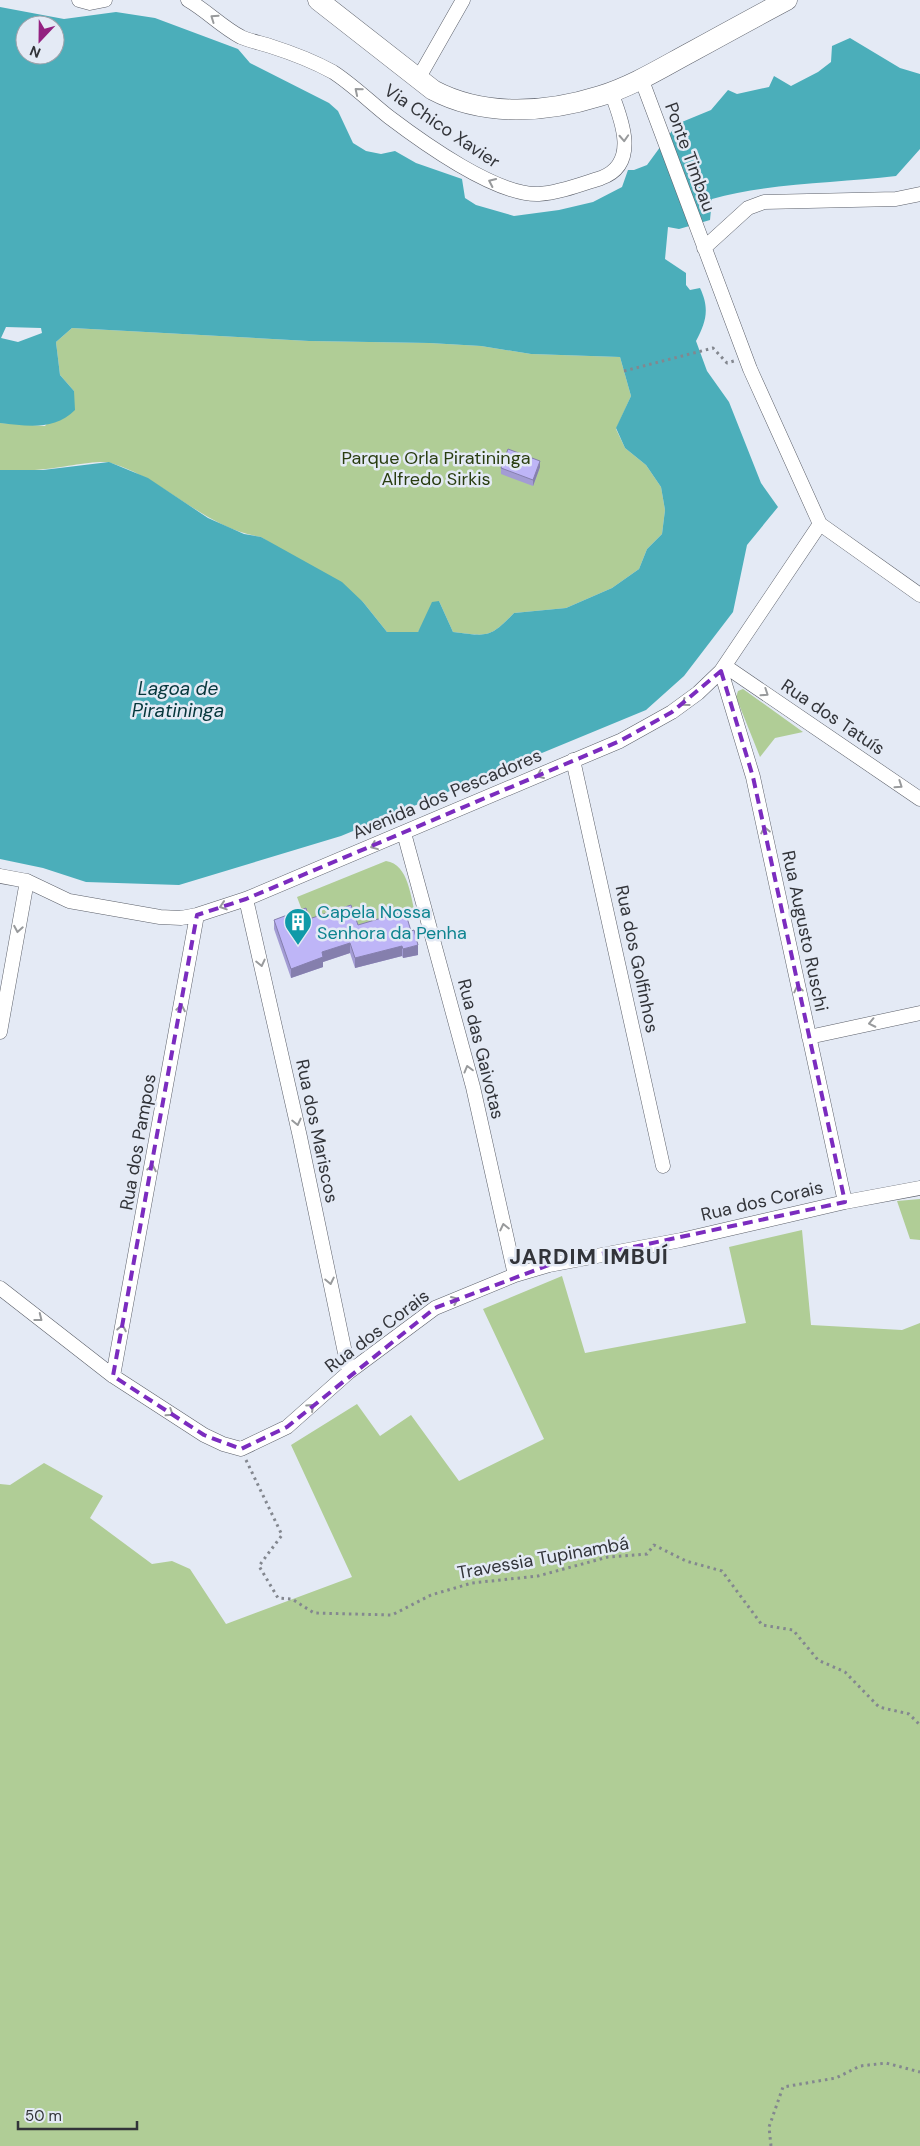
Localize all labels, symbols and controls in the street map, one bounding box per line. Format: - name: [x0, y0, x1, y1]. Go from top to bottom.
- north arrow: [15, 15, 65, 65]
- one-way arrow: [211, 15, 220, 24]
- text: N: [27, 42, 43, 62]
- street label: Via Chico Xavier: [379, 78, 505, 174]
- one-way arrow: [355, 88, 364, 96]
- street label: Ponte Timbau: [659, 99, 721, 215]
- one-way arrow: [619, 134, 630, 142]
- one-way arrow: [488, 178, 497, 188]
- park label: Parque Orla Piratininga Alfredo Sirkis: [341, 446, 531, 491]
- street label: Rua dos Tatuís: [777, 673, 889, 761]
- water label: Lagoa de Piratininga: [132, 676, 224, 723]
- one-way arrow: [760, 687, 769, 696]
- one-way arrow: [681, 697, 690, 706]
- street label: Avenida dos Pescadores: [349, 743, 545, 845]
- one-way arrow: [536, 769, 544, 779]
- one-way arrow: [894, 779, 903, 788]
- one-way arrow: [760, 826, 770, 835]
- one-way arrow: [370, 839, 379, 850]
- street label: Rua Augusto Ruschi: [776, 848, 834, 1014]
- street label: Rua dos Golfinhos: [610, 883, 664, 1035]
- one-way arrow: [220, 900, 228, 910]
- place label: Capela Nossa Senhora da Penha: [317, 900, 467, 945]
- building icon: Capela Nossa Senhora da Penha: [283, 907, 313, 946]
- one-way arrow: [14, 924, 24, 933]
- one-way arrow: [255, 959, 266, 968]
- street label: Rua das Gaivotas: [452, 976, 510, 1122]
- one-way arrow: [794, 985, 804, 994]
- one-way arrow: [175, 1004, 185, 1013]
- one-way arrow: [868, 1017, 877, 1028]
- street label: Rua dos Mariscos: [290, 1057, 344, 1205]
- one-way arrow: [463, 1065, 473, 1074]
- street label: Rua dos Pampos: [114, 1072, 162, 1212]
- one-way arrow: [291, 1117, 301, 1126]
- one-way arrow: [146, 1164, 157, 1172]
- street label: Rua dos Corais: [699, 1175, 825, 1227]
- one-way arrow: [499, 1223, 510, 1232]
- district label: JARDIM IMBUÍ: [509, 1242, 669, 1271]
- one-way arrow: [324, 1276, 335, 1285]
- street label: Rua dos Corais: [320, 1284, 434, 1378]
- one-way arrow: [450, 1295, 459, 1306]
- one-way arrow: [33, 1312, 43, 1321]
- one-way arrow: [117, 1323, 127, 1332]
- one-way arrow: [306, 1404, 315, 1413]
- one-way arrow: [165, 1407, 174, 1416]
- street label: Travessia Tupinambá: [455, 1531, 631, 1585]
- scale bar: [18, 2098, 136, 2130]
- text: 50 m: [25, 2106, 62, 2126]

